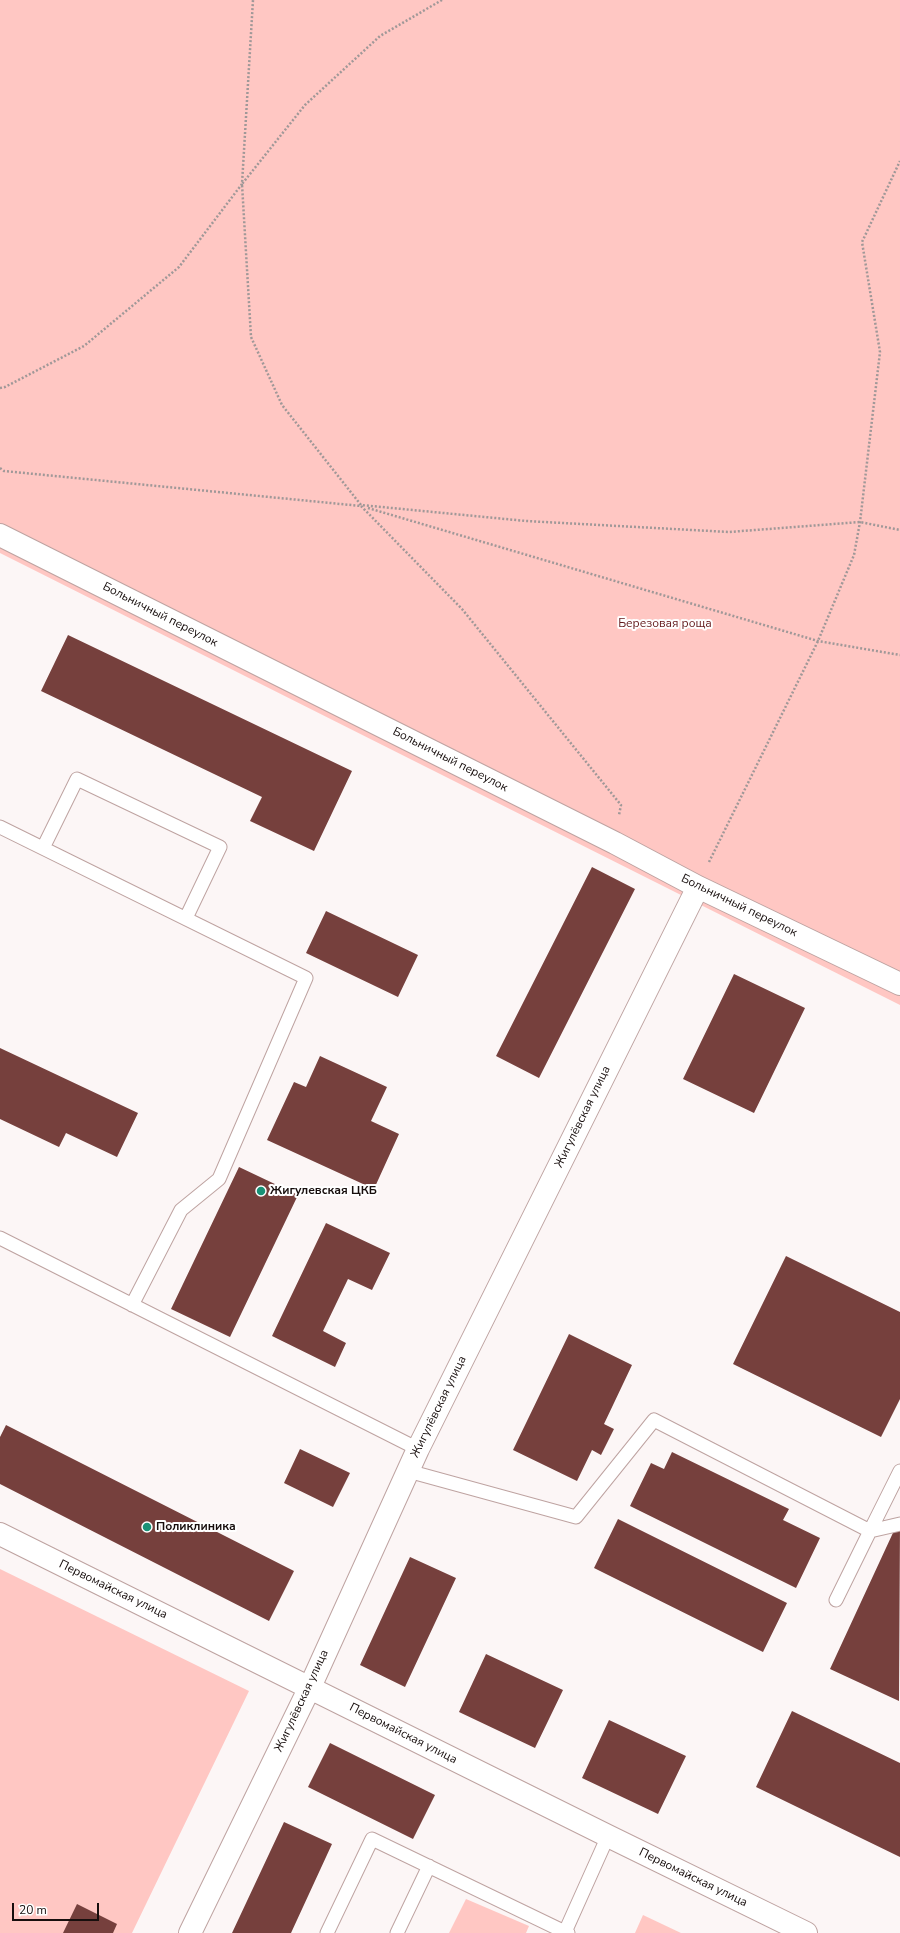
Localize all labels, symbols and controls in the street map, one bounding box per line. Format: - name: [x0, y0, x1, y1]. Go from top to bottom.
- street label: Больничный переулок: [100, 580, 220, 650]
- park label: Березовая роща: [618, 617, 712, 631]
- street label: Больничный переулок: [390, 725, 510, 795]
- street label: Больничный переулок: [679, 872, 799, 940]
- street label: Жигулёвская улица: [552, 1064, 614, 1170]
- place label: Жигулевская ЦКБ: [270, 1184, 377, 1198]
- marker: Жигулевская ЦКБ: [255, 1185, 267, 1197]
- street label: Жигулёвская улица: [408, 1354, 470, 1460]
- place label: Поликлиника: [156, 1520, 236, 1534]
- marker: Поликлиника: [141, 1521, 153, 1533]
- street label: Первомайская улица: [56, 1557, 170, 1623]
- street label: Жигулёвская улица: [272, 1648, 332, 1754]
- street label: Первомайская улица: [347, 1701, 459, 1767]
- street label: Первомайская улица: [636, 1845, 750, 1911]
- scale bar: [14, 1895, 101, 1921]
- text: 20 m: [19, 1902, 47, 1918]

